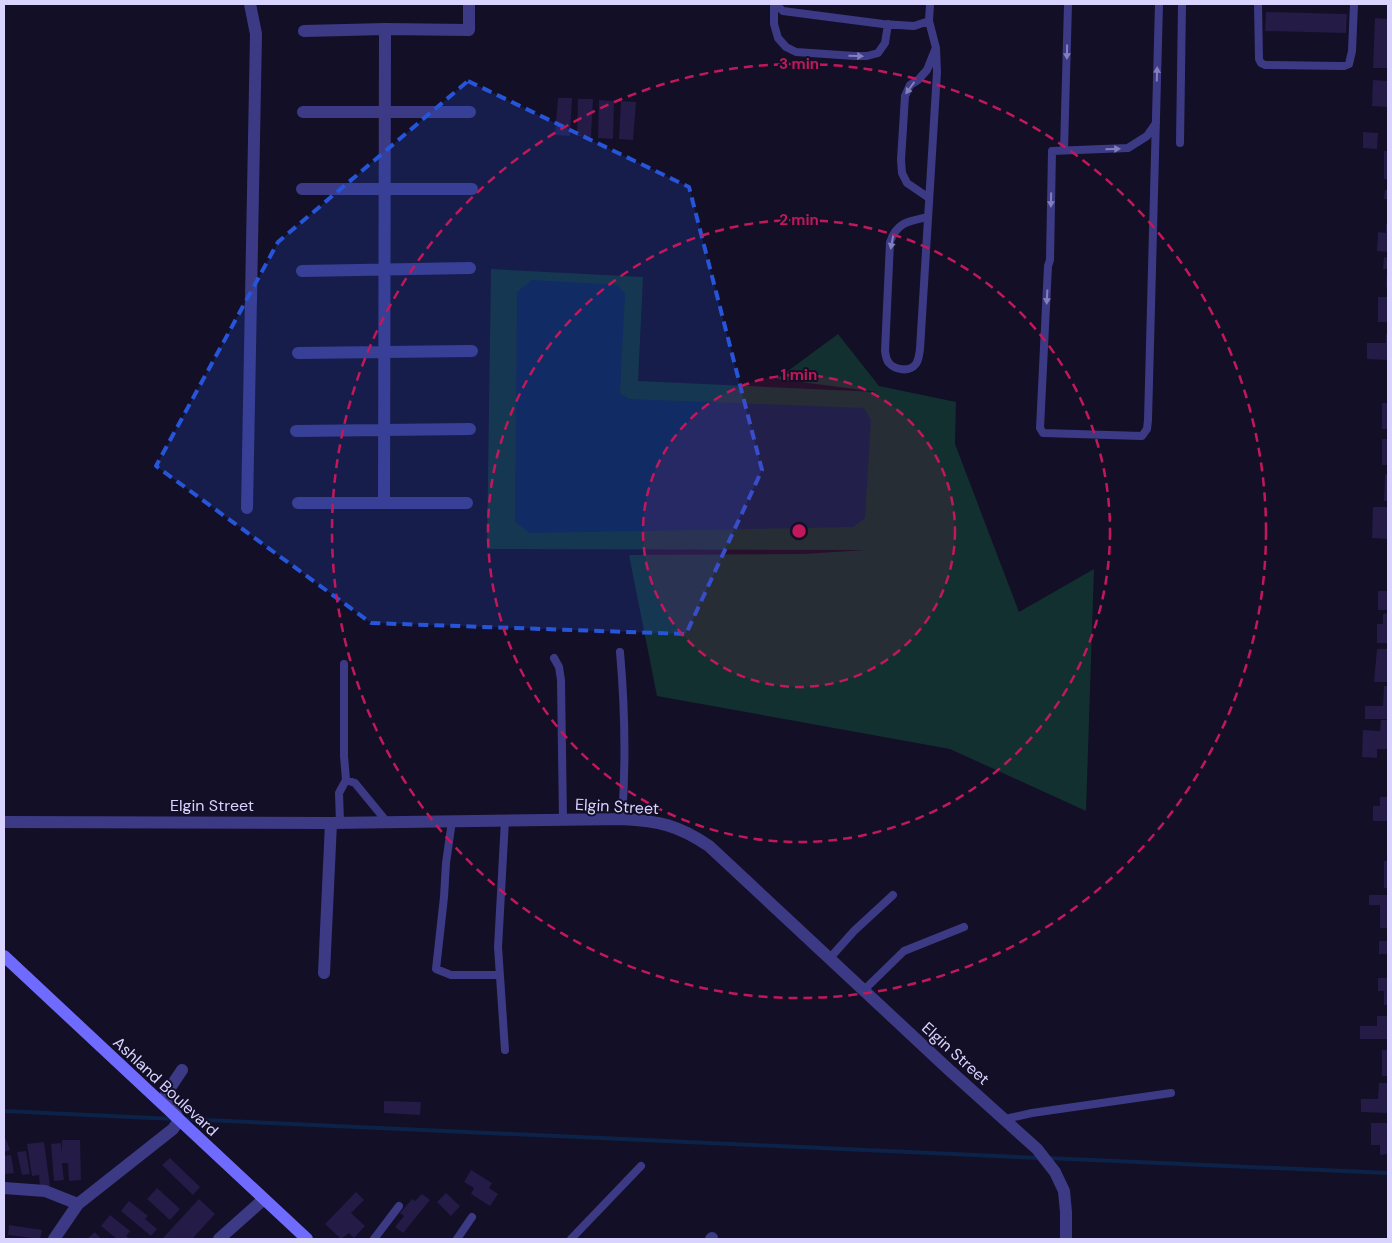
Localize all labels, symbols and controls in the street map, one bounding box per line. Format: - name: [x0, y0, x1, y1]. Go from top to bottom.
- one-way arrow: [1062, 45, 1070, 61]
- one-way arrow: [849, 52, 865, 60]
- text: 3 min: [779, 54, 819, 74]
- one-way arrow: [1154, 66, 1162, 82]
- one-way arrow: [905, 81, 915, 95]
- one-way arrow: [1105, 145, 1121, 153]
- one-way arrow: [1047, 192, 1055, 208]
- text: 2 min: [779, 210, 819, 230]
- one-way arrow: [887, 235, 895, 251]
- one-way arrow: [1042, 289, 1050, 305]
- text: 1 min: [781, 365, 817, 385]
- centre of rings: [790, 522, 808, 540]
- street label: Elgin Street: [574, 794, 660, 819]
- street label: Elgin Street: [170, 795, 254, 816]
- street label: Elgin Street: [917, 1017, 994, 1089]
- street label: Ashland Boulevard: [109, 1032, 223, 1141]

